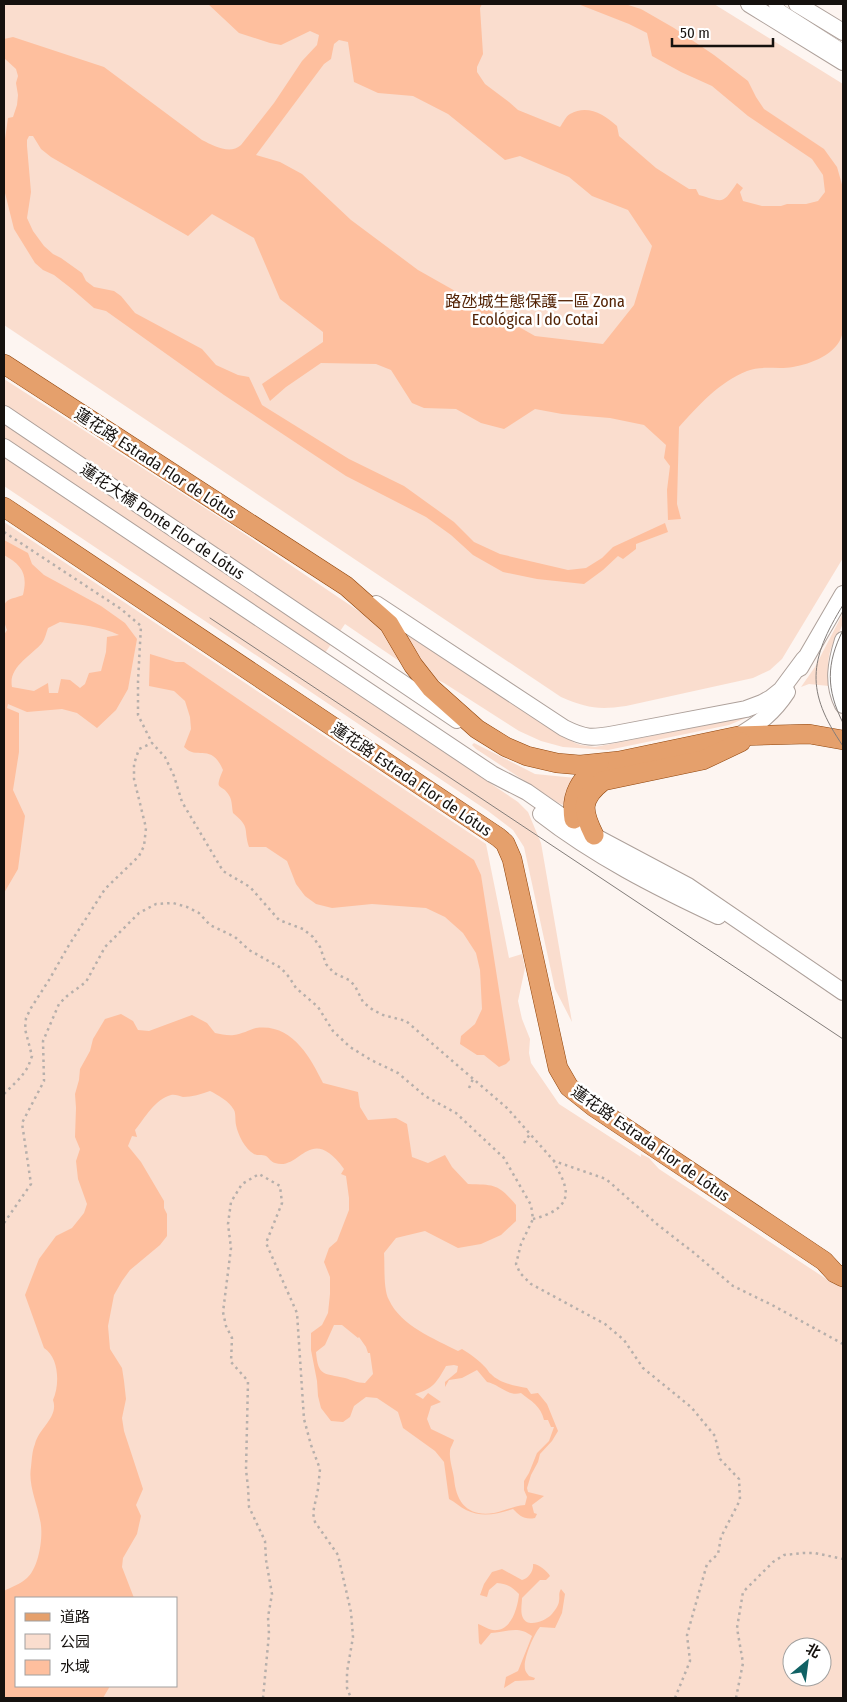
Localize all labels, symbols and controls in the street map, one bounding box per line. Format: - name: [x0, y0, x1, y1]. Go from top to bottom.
- scale bar: [672, 15, 773, 47]
- text: 50 m: [680, 24, 710, 42]
- park label: 路氹城生態保護一區 Zona Ecológica I do Cotai: [445, 292, 625, 329]
- street label: 蓮花路 Estrada Flor de Lótus: [71, 404, 240, 523]
- street label: 蓮花大橋 Ponte Flor de Lótus: [77, 459, 248, 584]
- street label: 蓮花路 Estrada Flor de Lótus: [328, 719, 495, 840]
- street label: 蓮花路 Estrada Flor de Lótus: [568, 1081, 734, 1205]
- legend: [15, 1597, 178, 1687]
- text: 道路: [60, 1608, 90, 1626]
- text: 公园: [60, 1633, 90, 1651]
- north arrow: [782, 1637, 832, 1687]
- text: 北: [803, 1640, 823, 1662]
- text: 水域: [60, 1658, 90, 1676]

